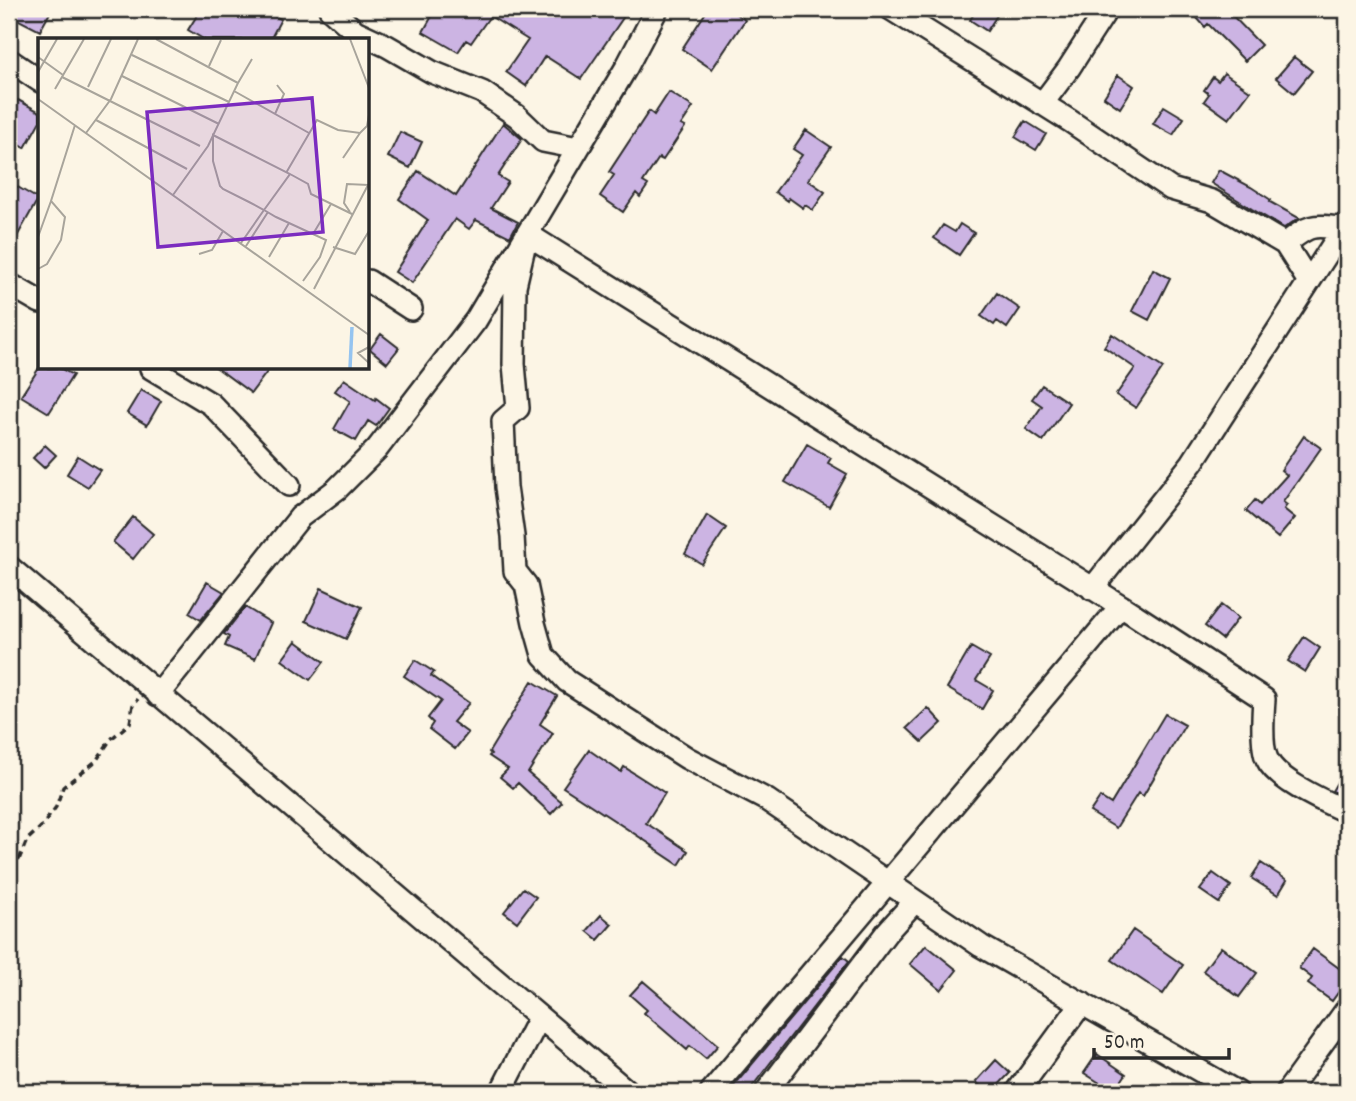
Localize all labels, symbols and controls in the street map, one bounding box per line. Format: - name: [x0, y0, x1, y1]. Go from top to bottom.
- inset map: [38, 38, 369, 369]
- scale bar: [1094, 1017, 1228, 1061]
- text: 50 m: [1104, 1029, 1144, 1059]

